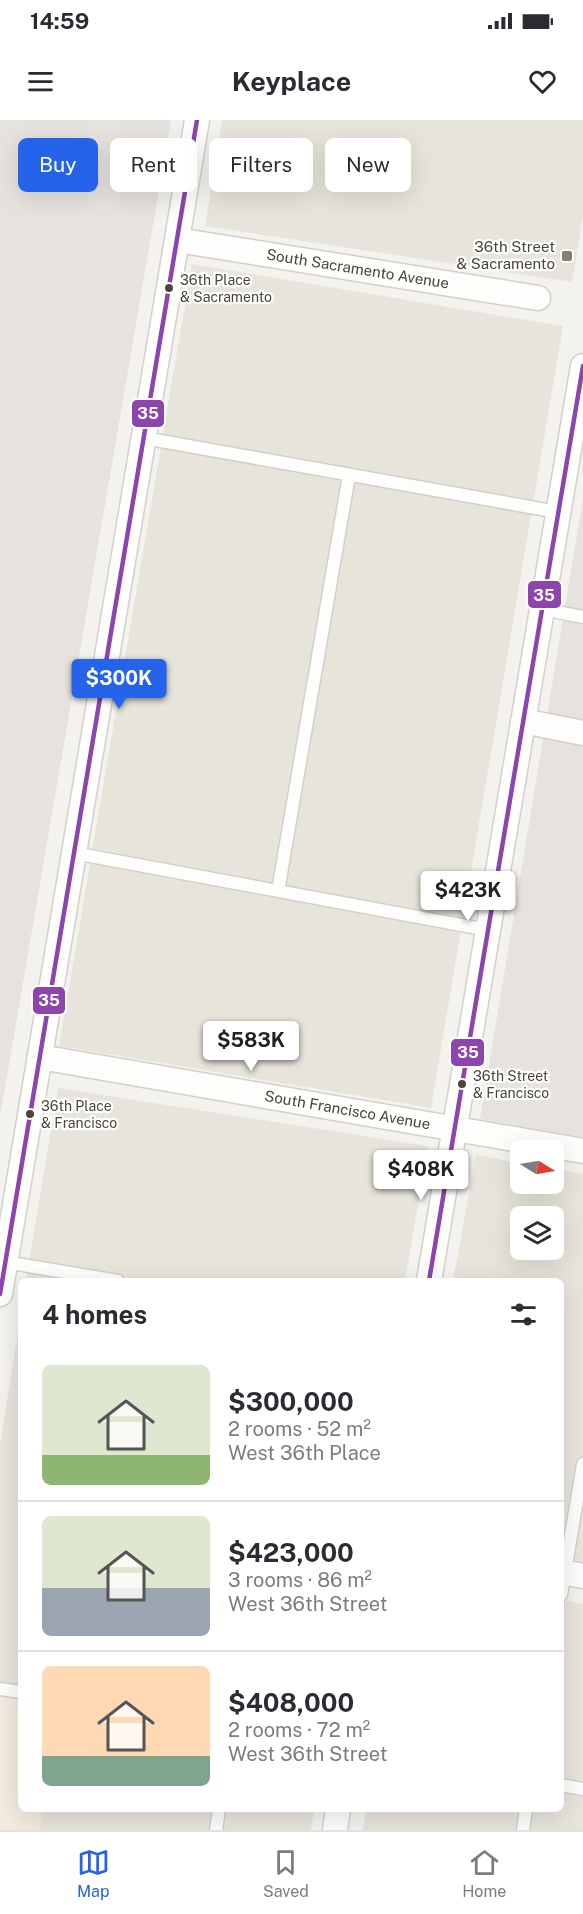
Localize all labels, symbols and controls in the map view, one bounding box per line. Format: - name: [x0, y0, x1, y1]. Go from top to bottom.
- text: 14:59: [30, 8, 89, 34]
- icon: menu: [24, 65, 57, 98]
- text: Keyplace: [232, 65, 351, 97]
- icon: heart: [526, 65, 559, 98]
- chip: Buy: [18, 138, 98, 192]
- chip: Rent: [110, 138, 197, 192]
- chip: Filters: [209, 138, 313, 192]
- chip: New: [325, 138, 411, 192]
- place label: 36th Street & Sacramento: [457, 238, 555, 272]
- street label: South Sacramento Avenue: [265, 245, 450, 292]
- marker: 36th Street & Sacramento: [560, 249, 574, 263]
- place label: 36th Place & Sacramento: [180, 272, 272, 305]
- marker: 36th Place & Sacramento: [163, 282, 175, 294]
- line badge: 35: [131, 399, 165, 428]
- text: 35: [137, 404, 159, 423]
- line badge: 35: [527, 580, 562, 609]
- text: 35: [533, 586, 555, 605]
- pin: $300K: [77, 659, 161, 710]
- text: $300K: [86, 666, 152, 690]
- pin: $423K: [426, 871, 510, 922]
- text: $423K: [434, 878, 502, 902]
- line badge: 35: [32, 986, 66, 1015]
- text: 35: [38, 991, 60, 1010]
- pin: $583K: [209, 1021, 293, 1072]
- text: $583K: [217, 1028, 285, 1052]
- line badge: 35: [450, 1038, 485, 1067]
- text: 35: [457, 1043, 479, 1062]
- place label: 36th Street & Francisco: [473, 1068, 549, 1101]
- marker: 36th Street & Francisco: [456, 1078, 468, 1090]
- street label: South Francisco Avenue: [263, 1087, 432, 1132]
- place label: 36th Place & Francisco: [41, 1098, 117, 1131]
- marker: 36th Place & Francisco: [24, 1108, 36, 1120]
- north arrow: [510, 1140, 564, 1194]
- map controls: [510, 1140, 564, 1260]
- pin: $408K: [379, 1150, 463, 1201]
- text: $408K: [387, 1157, 455, 1181]
- button: layers: [510, 1206, 564, 1260]
- icon: filters: [507, 1298, 540, 1331]
- text: 4 homes: [42, 1299, 147, 1330]
- text: $300,000: [228, 1386, 354, 1417]
- icon: home: [90, 1389, 162, 1461]
- text: 2 rooms · 52 m²: [228, 1417, 371, 1441]
- text: West 36th Place: [228, 1441, 381, 1465]
- text: $423,000: [228, 1537, 354, 1568]
- icon: home: [90, 1540, 162, 1612]
- text: 3 rooms · 86 m²: [228, 1568, 372, 1592]
- text: West 36th Street: [228, 1592, 387, 1616]
- text: $408,000: [228, 1687, 354, 1718]
- icon: home: [90, 1690, 162, 1762]
- text: 2 rooms · 72 m²: [228, 1718, 370, 1742]
- text: West 36th Street: [228, 1742, 387, 1766]
- tab: Map: [77, 1846, 110, 1901]
- tab: Saved: [263, 1846, 309, 1901]
- tab: Home: [462, 1846, 506, 1901]

